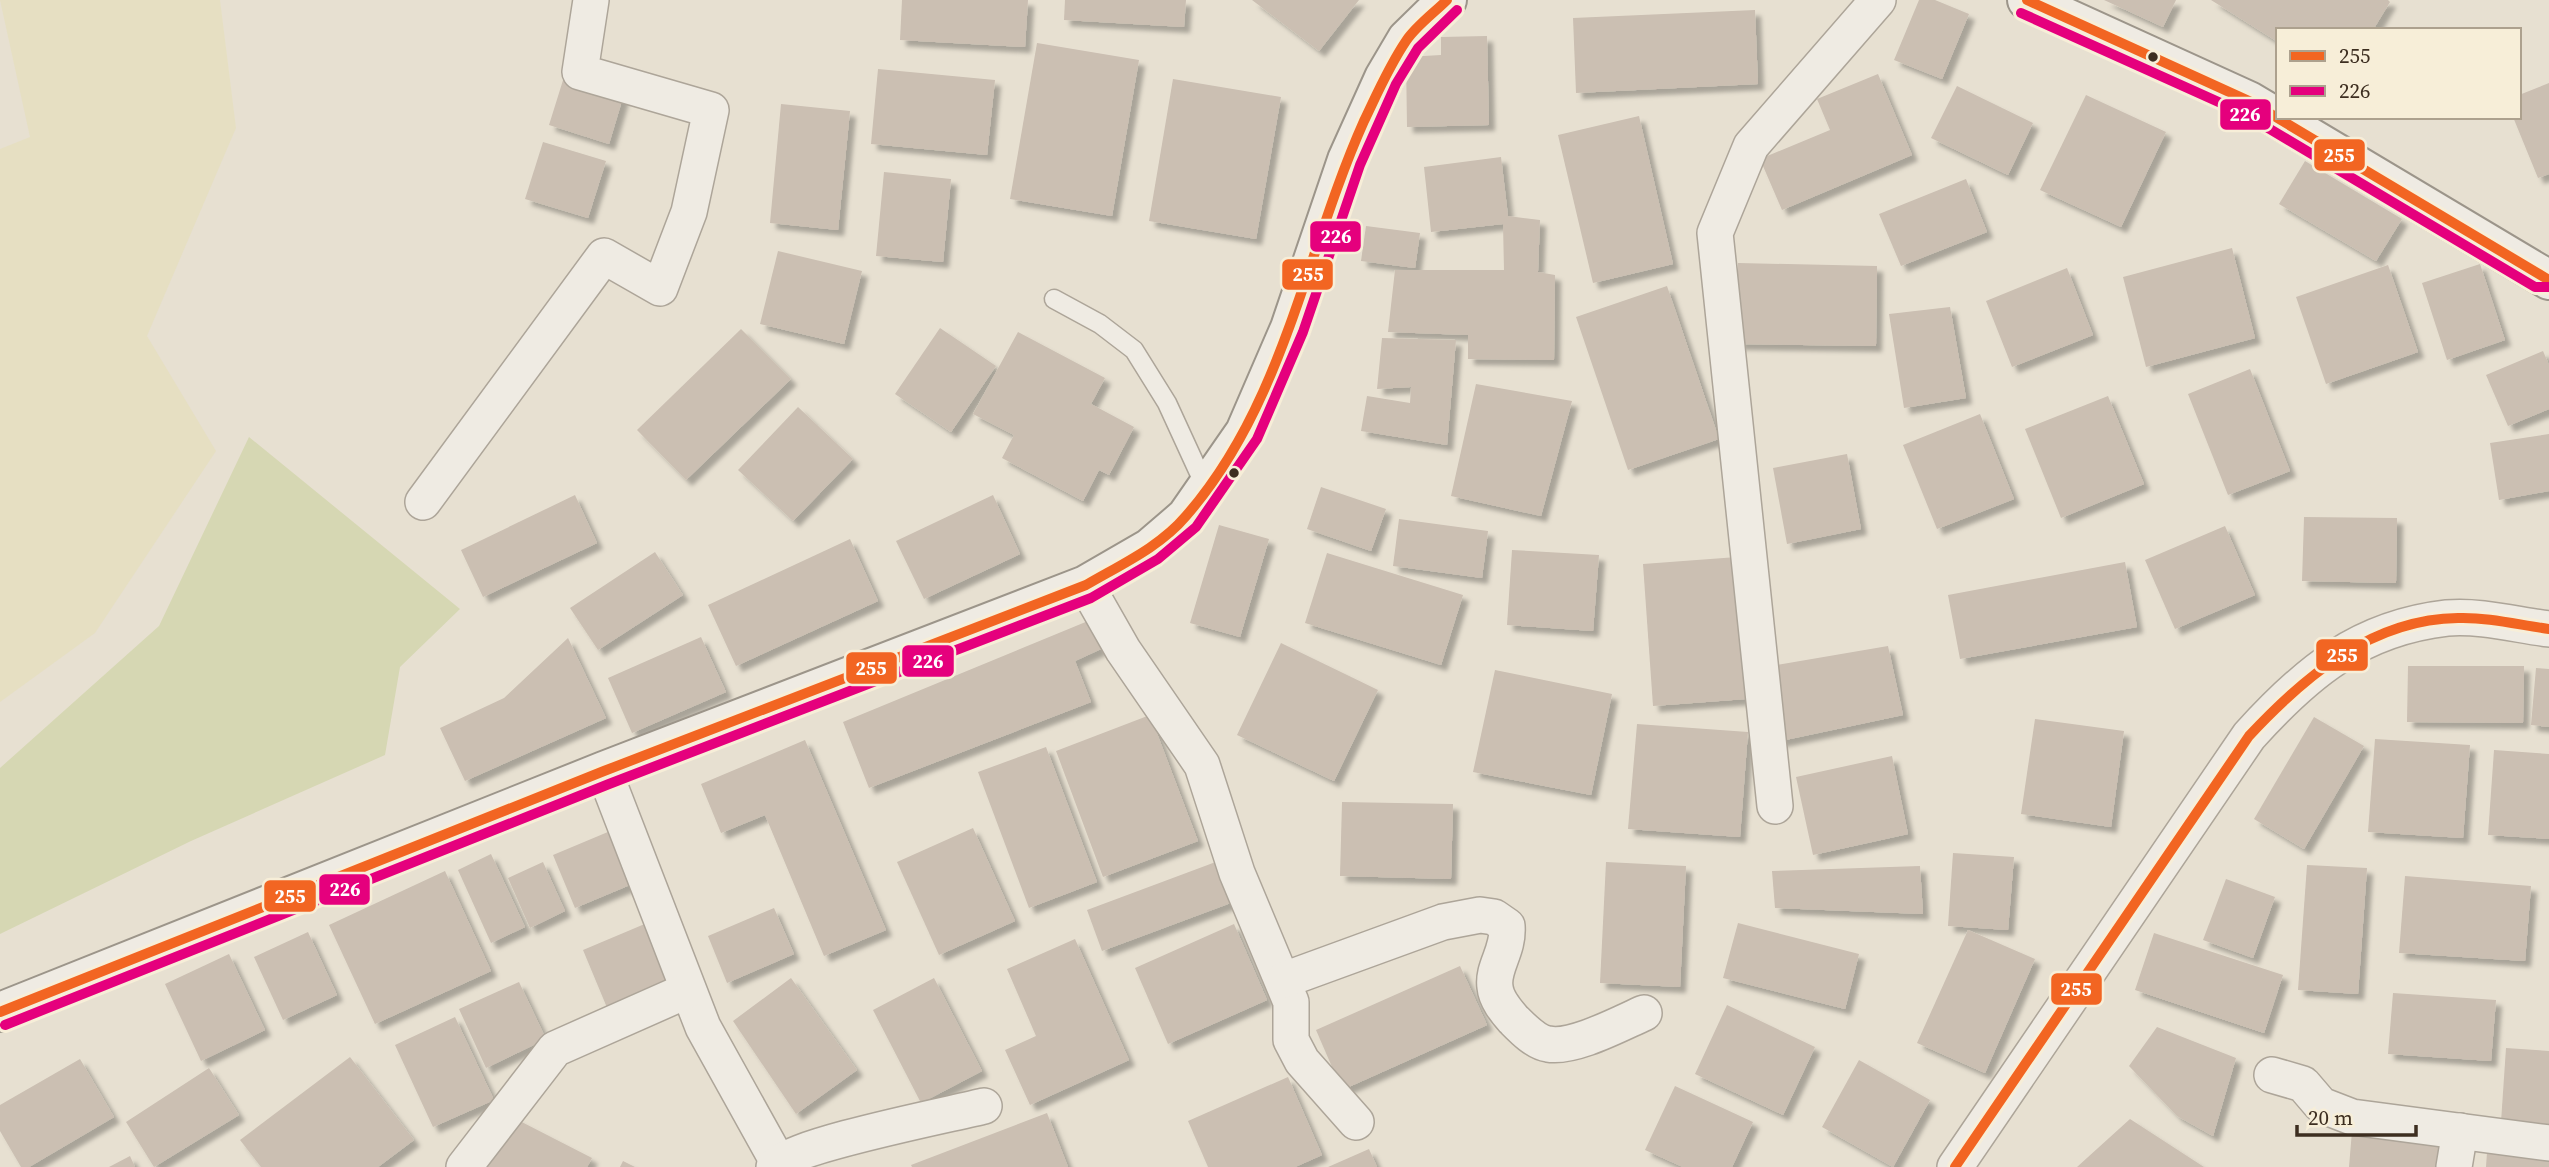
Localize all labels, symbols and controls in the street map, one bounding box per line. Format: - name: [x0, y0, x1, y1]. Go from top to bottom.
- legend: [2276, 28, 2521, 119]
- text: 255: [2339, 41, 2371, 70]
- unlabelled marker: [2146, 50, 2160, 64]
- text: 226: [2339, 76, 2371, 105]
- line badge: 226: [2219, 98, 2272, 131]
- text: 226: [2230, 101, 2260, 127]
- line badge: 255: [2313, 138, 2366, 172]
- text: 255: [2324, 142, 2354, 168]
- line badge: 226: [1309, 220, 1362, 253]
- text: 226: [1321, 223, 1351, 249]
- line badge: 255: [1281, 258, 1334, 291]
- text: 255: [1293, 261, 1323, 287]
- unlabelled marker: [1227, 466, 1241, 480]
- line badge: 255: [2315, 638, 2369, 672]
- text: 255: [2327, 642, 2357, 668]
- line badge: 226: [901, 644, 955, 678]
- text: 226: [913, 648, 943, 674]
- line badge: 255: [845, 651, 898, 685]
- text: 255: [856, 655, 886, 681]
- line badge: 226: [318, 873, 371, 906]
- text: 226: [330, 876, 360, 902]
- line badge: 255: [263, 879, 317, 913]
- text: 255: [275, 883, 305, 909]
- line badge: 255: [2050, 972, 2103, 1006]
- text: 255: [2061, 976, 2091, 1002]
- scale bar: [2297, 1094, 2416, 1138]
- text: 20 m: [2308, 1103, 2353, 1132]

